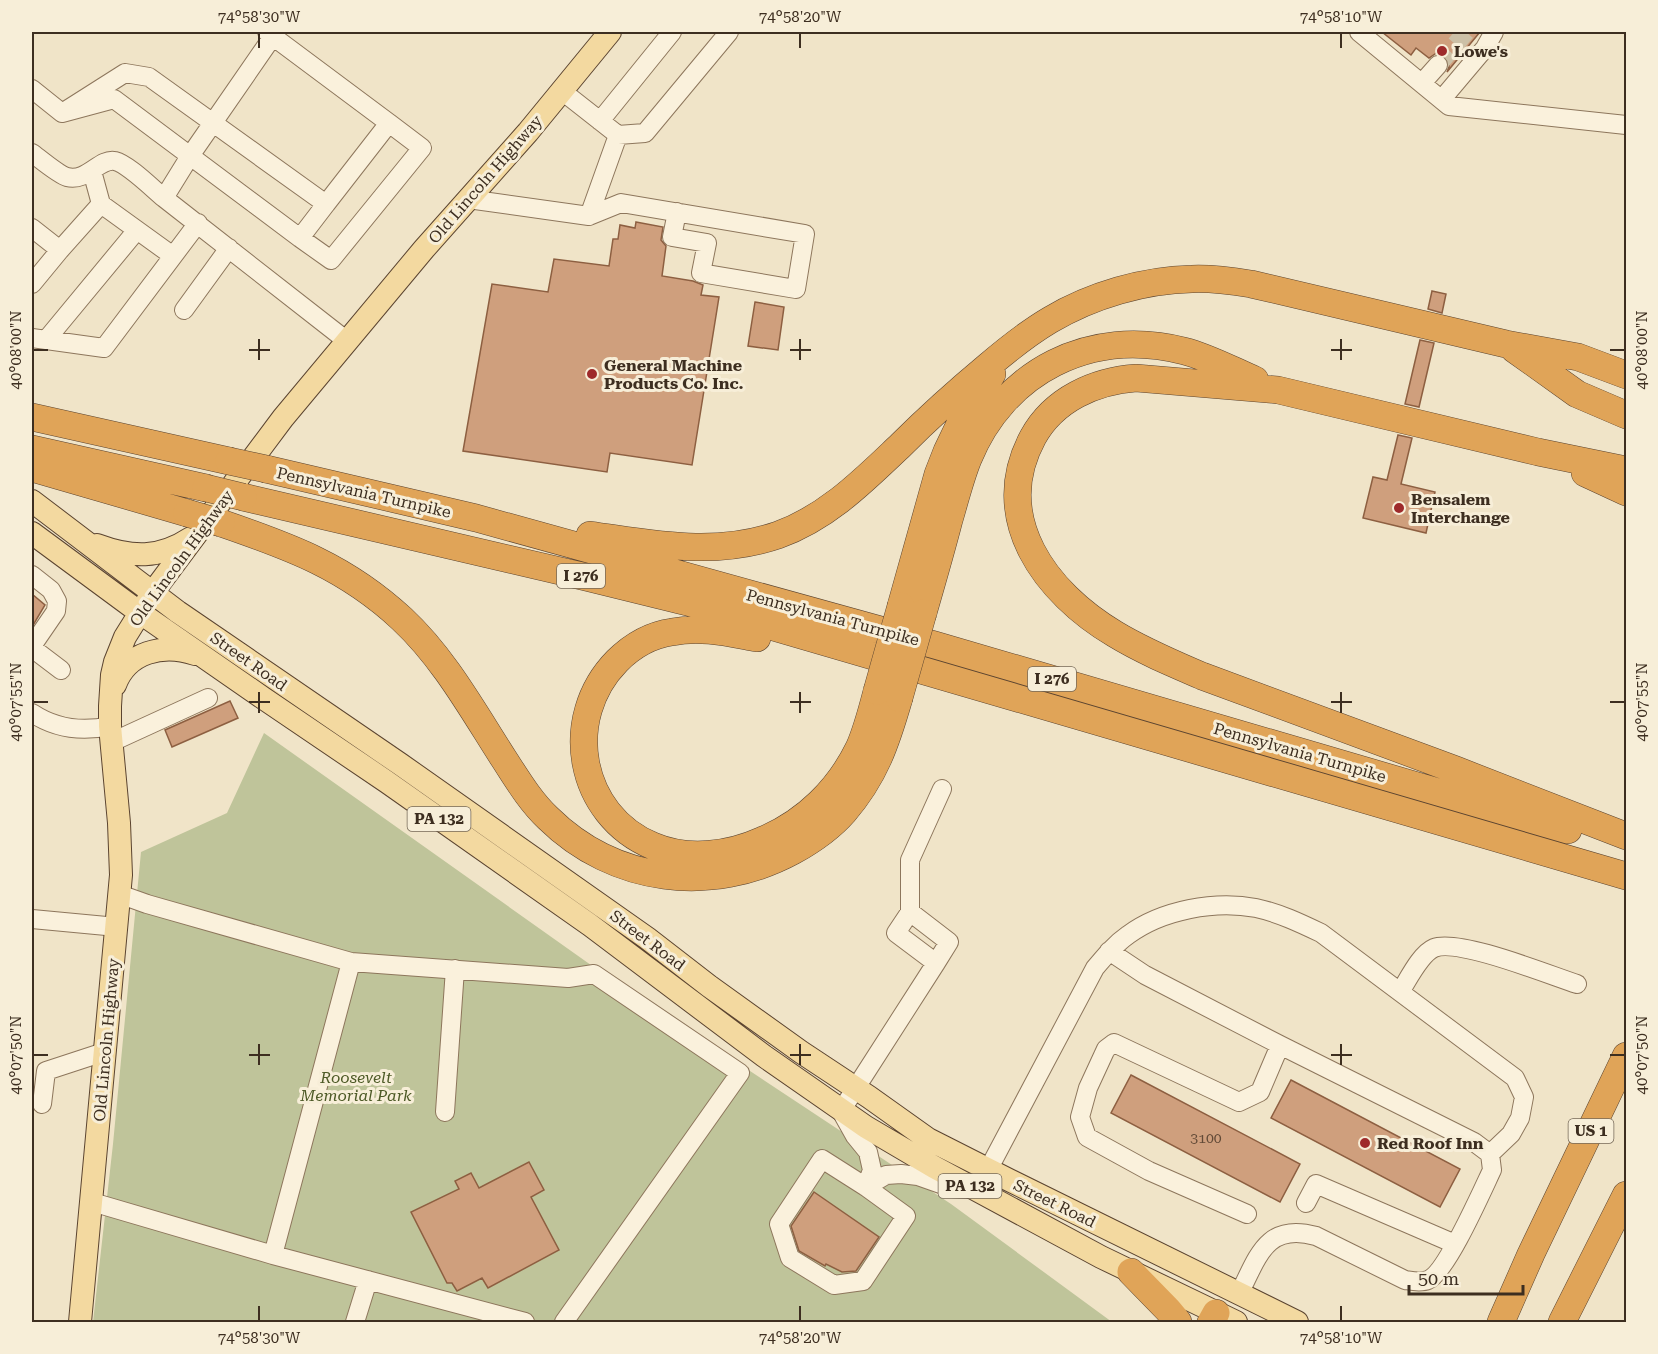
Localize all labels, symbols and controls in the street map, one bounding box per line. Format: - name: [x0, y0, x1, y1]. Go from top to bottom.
- text: 74°58'30"W: [218, 8, 301, 26]
- text: 74°58'20"W: [759, 8, 842, 26]
- text: 74°58'10"W: [1300, 8, 1383, 26]
- place label: Lowe's: [1454, 42, 1508, 61]
- marker: Lowe's: [1435, 44, 1449, 58]
- street label: Old Lincoln Highway: [424, 111, 547, 247]
- text: 40°08'00"N: [7, 310, 25, 390]
- text: 40°08'00"N: [1633, 310, 1651, 390]
- place label: General Machine Products Co. Inc.: [604, 356, 744, 393]
- marker: General Machine Products Co. Inc.: [585, 367, 599, 381]
- street label: Pennsylvania Turnpike: [275, 463, 453, 522]
- street label: Old Lincoln Highway: [126, 486, 238, 630]
- place label: Bensalem Interchange: [1411, 490, 1510, 527]
- marker: Bensalem Interchange: [1392, 501, 1406, 515]
- road number: I 276: [557, 564, 605, 588]
- street label: Pennsylvania Turnpike: [744, 585, 922, 650]
- street label: Street Road: [207, 628, 291, 695]
- text: 40°07'55"N: [7, 662, 25, 742]
- text: 40°07'55"N: [1633, 662, 1651, 742]
- road number: I 276: [1028, 667, 1076, 691]
- street label: Pennsylvania Turnpike: [1211, 719, 1388, 786]
- road number: PA 132: [408, 807, 470, 831]
- street label: Street Road: [606, 906, 689, 975]
- street label: Old Lincoln Highway: [90, 957, 123, 1122]
- text: 40°07'50"N: [7, 1015, 25, 1095]
- text: 40°07'50"N: [1633, 1015, 1651, 1095]
- park label: Roosevelt Memorial Park: [299, 1068, 412, 1105]
- road number: US 1: [1568, 1119, 1614, 1143]
- house number: 3100: [1190, 1130, 1222, 1146]
- place label: Red Roof Inn: [1377, 1134, 1484, 1153]
- marker: Red Roof Inn: [1358, 1136, 1372, 1150]
- road number: PA 132: [938, 1174, 1002, 1198]
- street label: Street Road: [1011, 1175, 1099, 1232]
- scale bar: [1409, 1258, 1523, 1296]
- text: 50 m: [1418, 1268, 1459, 1289]
- text: 74°58'30"W: [218, 1329, 301, 1347]
- text: 74°58'20"W: [759, 1329, 842, 1347]
- text: 74°58'10"W: [1300, 1329, 1383, 1347]

